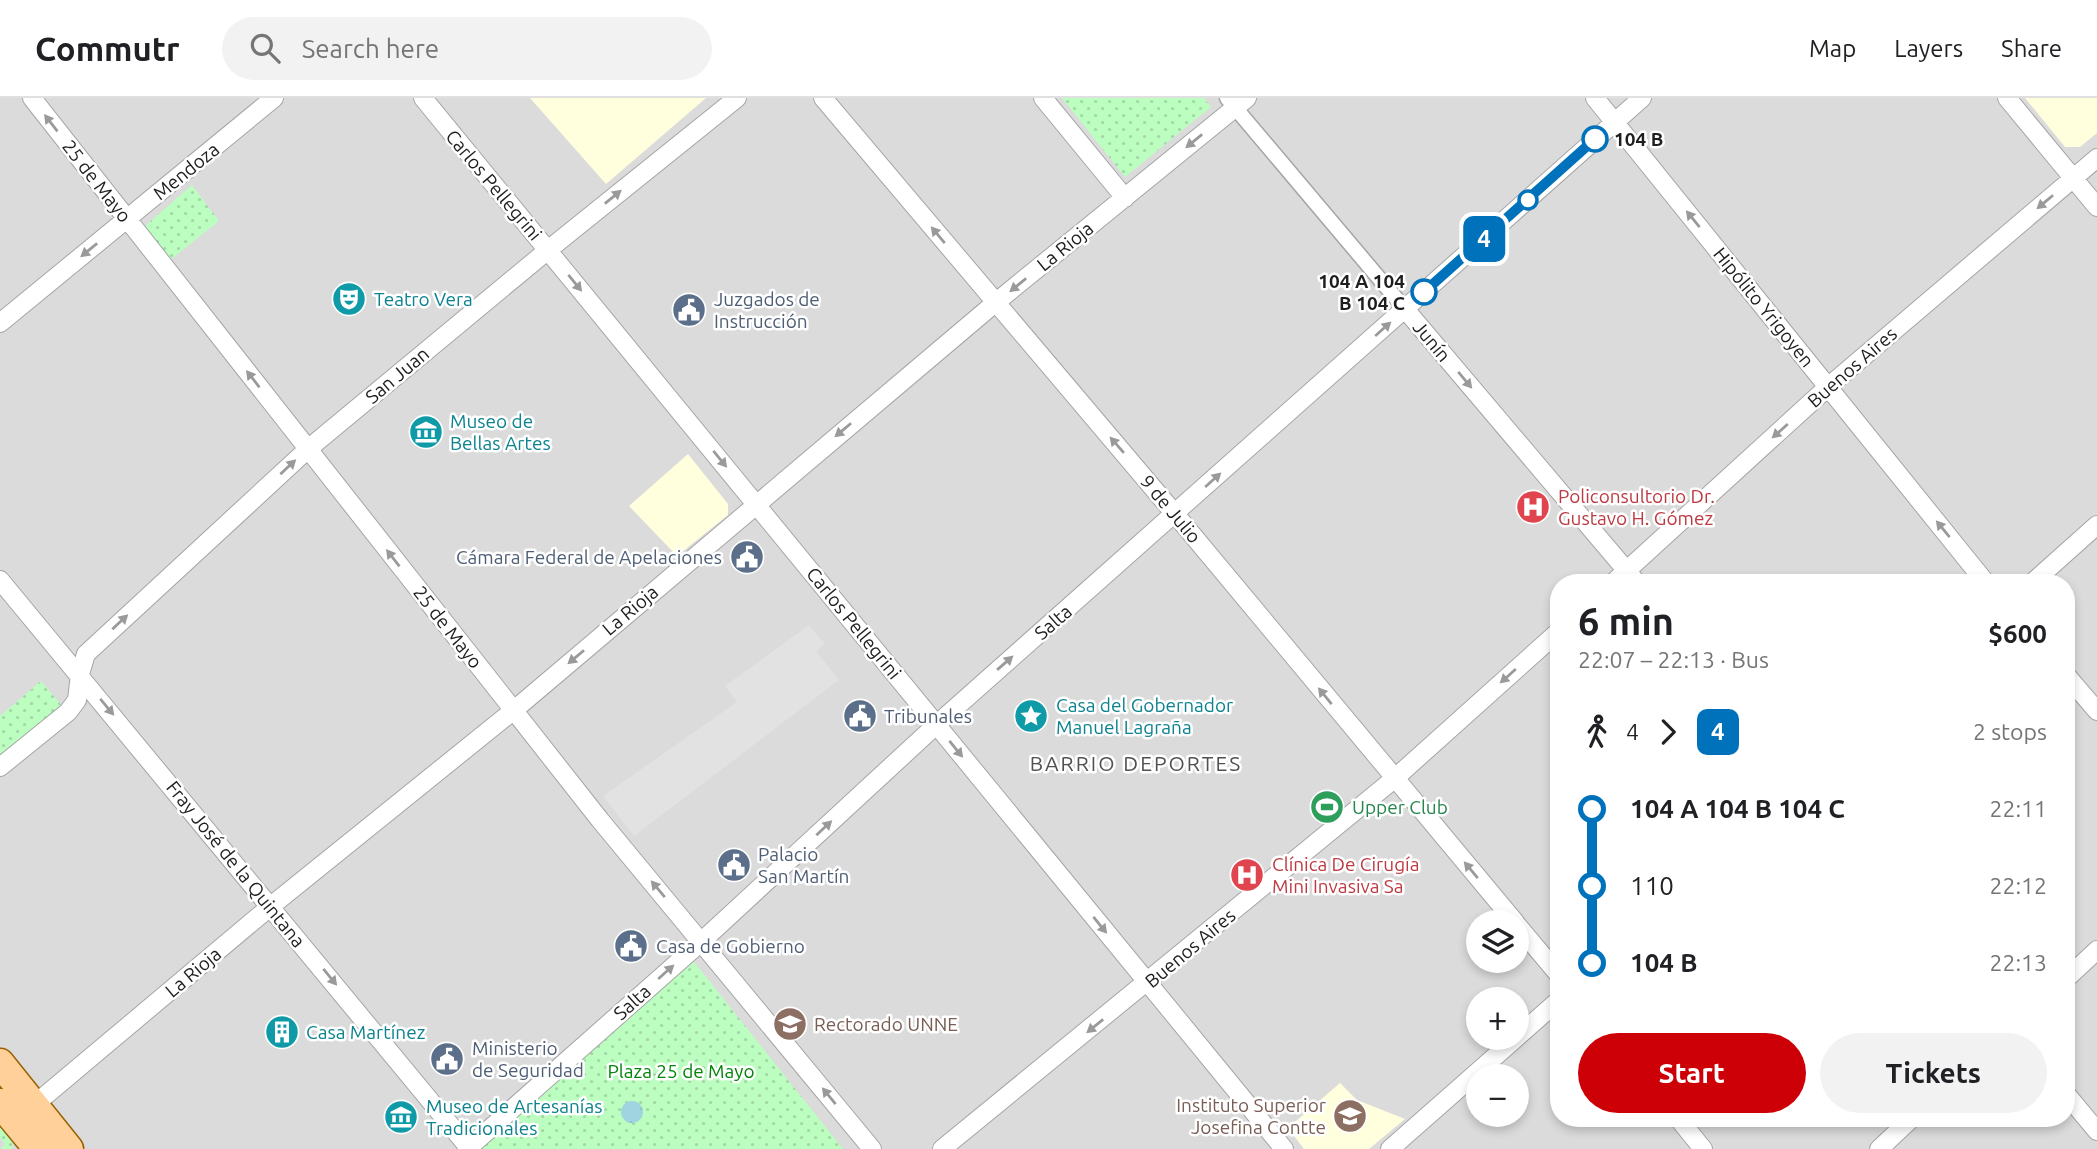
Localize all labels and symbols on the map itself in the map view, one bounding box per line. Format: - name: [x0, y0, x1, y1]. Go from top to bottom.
- one-way arrow: [44, 115, 59, 133]
- street label: Carlos Pellegrini: [441, 125, 547, 245]
- marker: 104 B: [1582, 126, 1608, 152]
- place label: 104 B: [1614, 128, 1663, 150]
- one-way arrow: [1186, 134, 1204, 149]
- street label: 25 de Mayo: [58, 136, 136, 226]
- street label: Mendoza: [149, 138, 223, 204]
- one-way arrow: [605, 190, 622, 205]
- unlabelled marker: [1518, 190, 1538, 210]
- one-way arrow: [2036, 194, 2054, 210]
- one-way arrow: [1686, 211, 1701, 228]
- line badge: 4: [1461, 216, 1507, 262]
- street label: La Rioja: [1033, 217, 1097, 275]
- one-way arrow: [931, 226, 946, 243]
- one-way arrow: [80, 243, 98, 258]
- street label: Hipólito Yrigoyen: [1709, 243, 1819, 371]
- place label: 104 A 104 B 104 C: [1318, 270, 1405, 314]
- one-way arrow: [567, 274, 582, 291]
- one-way arrow: [1009, 277, 1026, 292]
- marker: 104 A 104 B 104 C: [1411, 279, 1437, 305]
- theatre icon: Teatro Vera: [330, 280, 368, 318]
- place label: Teatro Vera: [374, 288, 473, 310]
- place label: Juzgados de Instrucción: [714, 288, 820, 332]
- public building icon: Juzgados de Instrucción: [670, 291, 708, 329]
- street label: Junín: [1409, 316, 1455, 366]
- one-way arrow: [1374, 321, 1392, 337]
- street label: Buenos Aires: [1803, 322, 1901, 412]
- street label: San Juan: [361, 342, 433, 408]
- one-way arrow: [245, 371, 260, 389]
- one-way arrow: [1457, 371, 1473, 389]
- place label: Museo de Bellas Artes: [450, 410, 551, 454]
- museum icon: Museo de Bellas Artes: [407, 413, 445, 451]
- one-way arrow: [1772, 422, 1789, 438]
- one-way arrow: [834, 423, 852, 438]
- one-way arrow: [1110, 437, 1125, 454]
- one-way arrow: [712, 450, 727, 467]
- one-way arrow: [279, 460, 296, 476]
- street label: 9 de Julio: [1136, 471, 1206, 547]
- one-way arrow: [1204, 472, 1222, 488]
- place label: Policonsultorio Dr. Gustavo H. Gómez: [1558, 485, 1715, 529]
- hospital icon: Policonsultorio Dr. Gustavo H. Gómez: [1514, 488, 1552, 526]
- one-way arrow: [1936, 521, 1951, 538]
- public building icon: Cámara Federal de Apelaciones: [728, 538, 766, 576]
- place label: Cámara Federal de Apelaciones: [456, 546, 722, 568]
- one-way arrow: [386, 549, 401, 567]
- street label: Carlos Pellegrini: [802, 563, 906, 683]
- street label: La Rioja: [598, 580, 662, 640]
- street label: 25 de Mayo: [409, 582, 487, 672]
- street label: Salta: [1030, 600, 1076, 644]
- one-way arrow: [111, 614, 128, 630]
- one-way arrow: [567, 649, 585, 665]
- one-way arrow: [997, 656, 1014, 671]
- one-way arrow: [1499, 668, 1517, 684]
- one-way arrow: [1318, 687, 1333, 704]
- place label: Casa del Gobernador Manuel Lagraña: [1056, 694, 1233, 738]
- public building icon: Tribunales: [841, 697, 879, 735]
- place icon: Casa del Gobernador Manuel Lagraña: [1012, 697, 1050, 735]
- one-way arrow: [99, 699, 114, 716]
- place label: Tribunales: [884, 705, 972, 727]
- one-way arrow: [948, 741, 963, 758]
- district label: BARRIO DEPORTES: [1030, 751, 1242, 775]
- street label: Fray José de la Quintana: [162, 776, 310, 952]
- sports icon: Upper Club: [1308, 788, 1346, 826]
- place label: Upper Club: [1352, 796, 1448, 818]
- one-way arrow: [815, 820, 833, 836]
- place label: Palacio San Martín: [758, 843, 849, 887]
- public building icon: Palacio San Martín: [715, 846, 753, 884]
- place label: Clínica De Cirugía Mini Invasiva Sa: [1272, 853, 1419, 897]
- hospital icon: Clínica De Cirugía Mini Invasiva Sa: [1228, 856, 1266, 894]
- one-way arrow: [1463, 861, 1479, 879]
- one-way arrow: [651, 880, 666, 897]
- street label: Buenos Aires: [1140, 904, 1240, 992]
- one-way arrow: [1092, 917, 1107, 934]
- public building icon: Casa de Gobierno: [612, 927, 650, 965]
- place label: Casa de Gobierno: [656, 935, 805, 957]
- street label: La Rioja: [161, 942, 225, 1002]
- one-way arrow: [658, 965, 675, 980]
- one-way arrow: [322, 968, 337, 986]
- street label: Salta: [609, 980, 655, 1024]
- school or university icon: Rectorado UNNE: [771, 1005, 809, 1043]
- building icon: Casa Martínez: [263, 1013, 301, 1051]
- place label: Rectorado UNNE: [814, 1013, 958, 1035]
- one-way arrow: [1086, 1018, 1103, 1033]
- place label: Casa Martínez: [306, 1021, 426, 1043]
- place label: Ministerio de Seguridad: [472, 1037, 584, 1081]
- public building icon: Ministerio de Seguridad: [428, 1040, 466, 1078]
- park label: Plaza 25 de Mayo: [607, 1060, 755, 1082]
- one-way arrow: [822, 1088, 837, 1105]
- place label: Instituto Superior Josefina Contte: [1176, 1094, 1326, 1138]
- place label: Museo de Artesanías Tradicionales: [426, 1095, 602, 1139]
- school or university icon: Instituto Superior Josefina Contte: [1331, 1097, 1369, 1135]
- museum icon: Museo de Artesanías Tradicionales: [382, 1098, 420, 1136]

